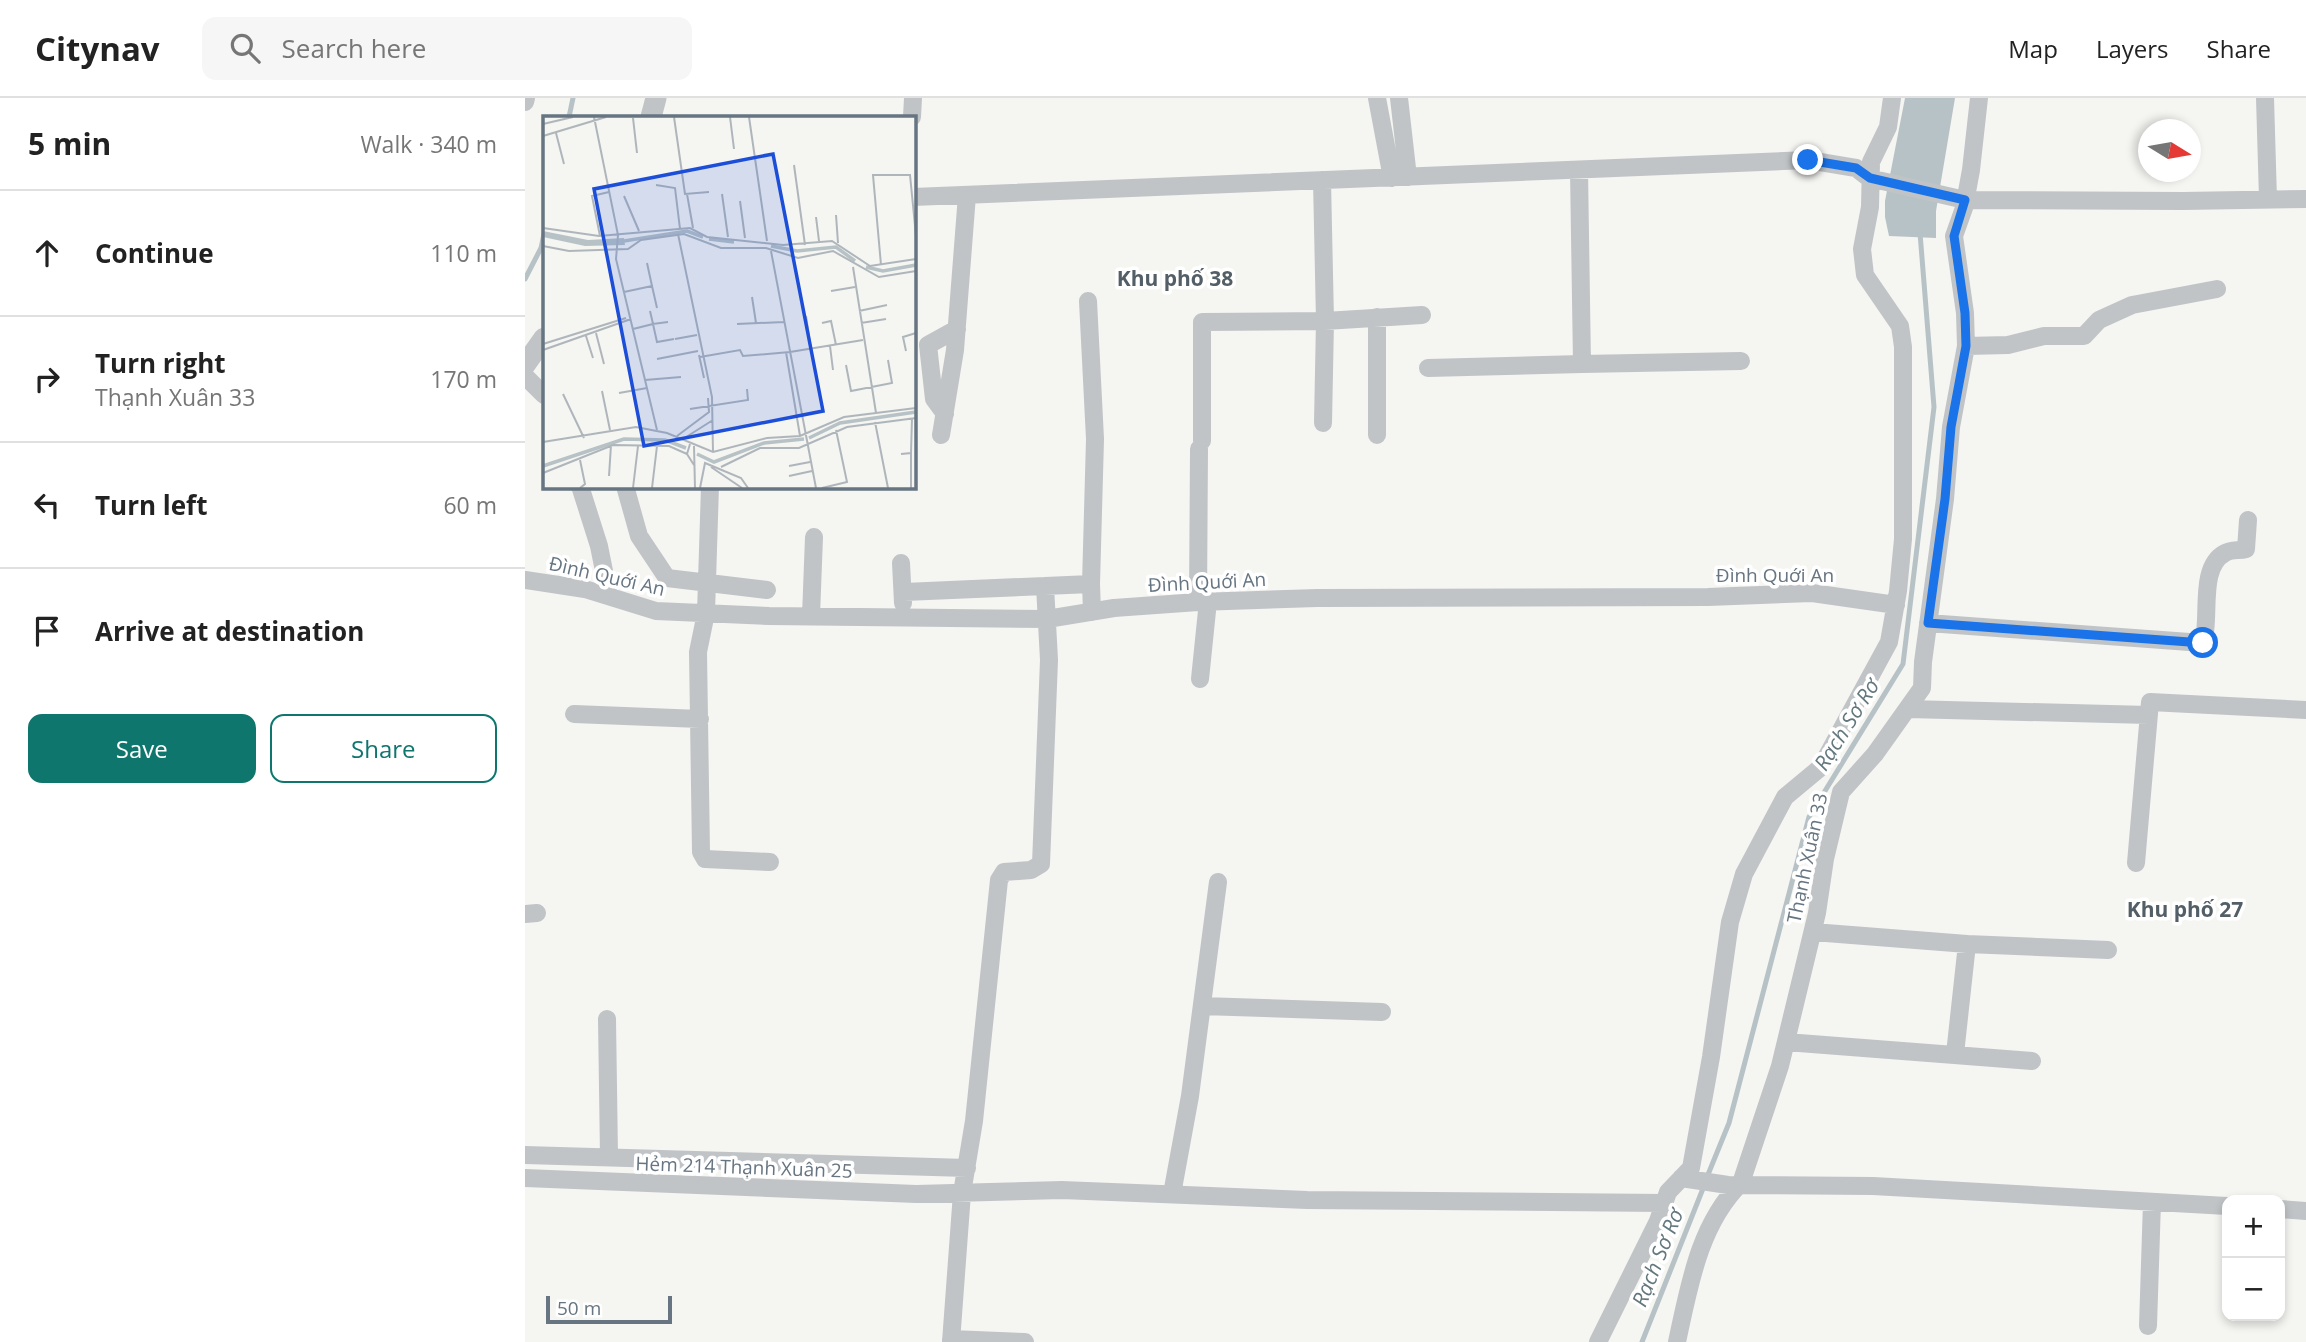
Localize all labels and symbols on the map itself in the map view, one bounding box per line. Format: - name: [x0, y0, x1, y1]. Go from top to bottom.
- inset map: [543, 116, 915, 488]
- north arrow: [2138, 119, 2201, 182]
- route end: [1792, 144, 1823, 175]
- district label: Khu phố 38: [1117, 264, 1233, 292]
- street label: Đình Quới An: [546, 550, 668, 602]
- street label: Đình Quới An: [1716, 562, 1834, 588]
- street label: Đình Quới An: [1147, 566, 1267, 598]
- route start: [2187, 627, 2218, 658]
- water label: Rạch Sơ Rơ: [1807, 672, 1886, 775]
- street label: Thạnh Xuân 33: [1781, 791, 1833, 925]
- district label: Khu phố 27: [2127, 895, 2243, 923]
- street label: Hẻm 214 Thạnh Xuân 25: [635, 1150, 853, 1184]
- water label: Rạch Sơ Rơ: [1625, 1203, 1690, 1311]
- scale bar: [546, 1293, 672, 1325]

